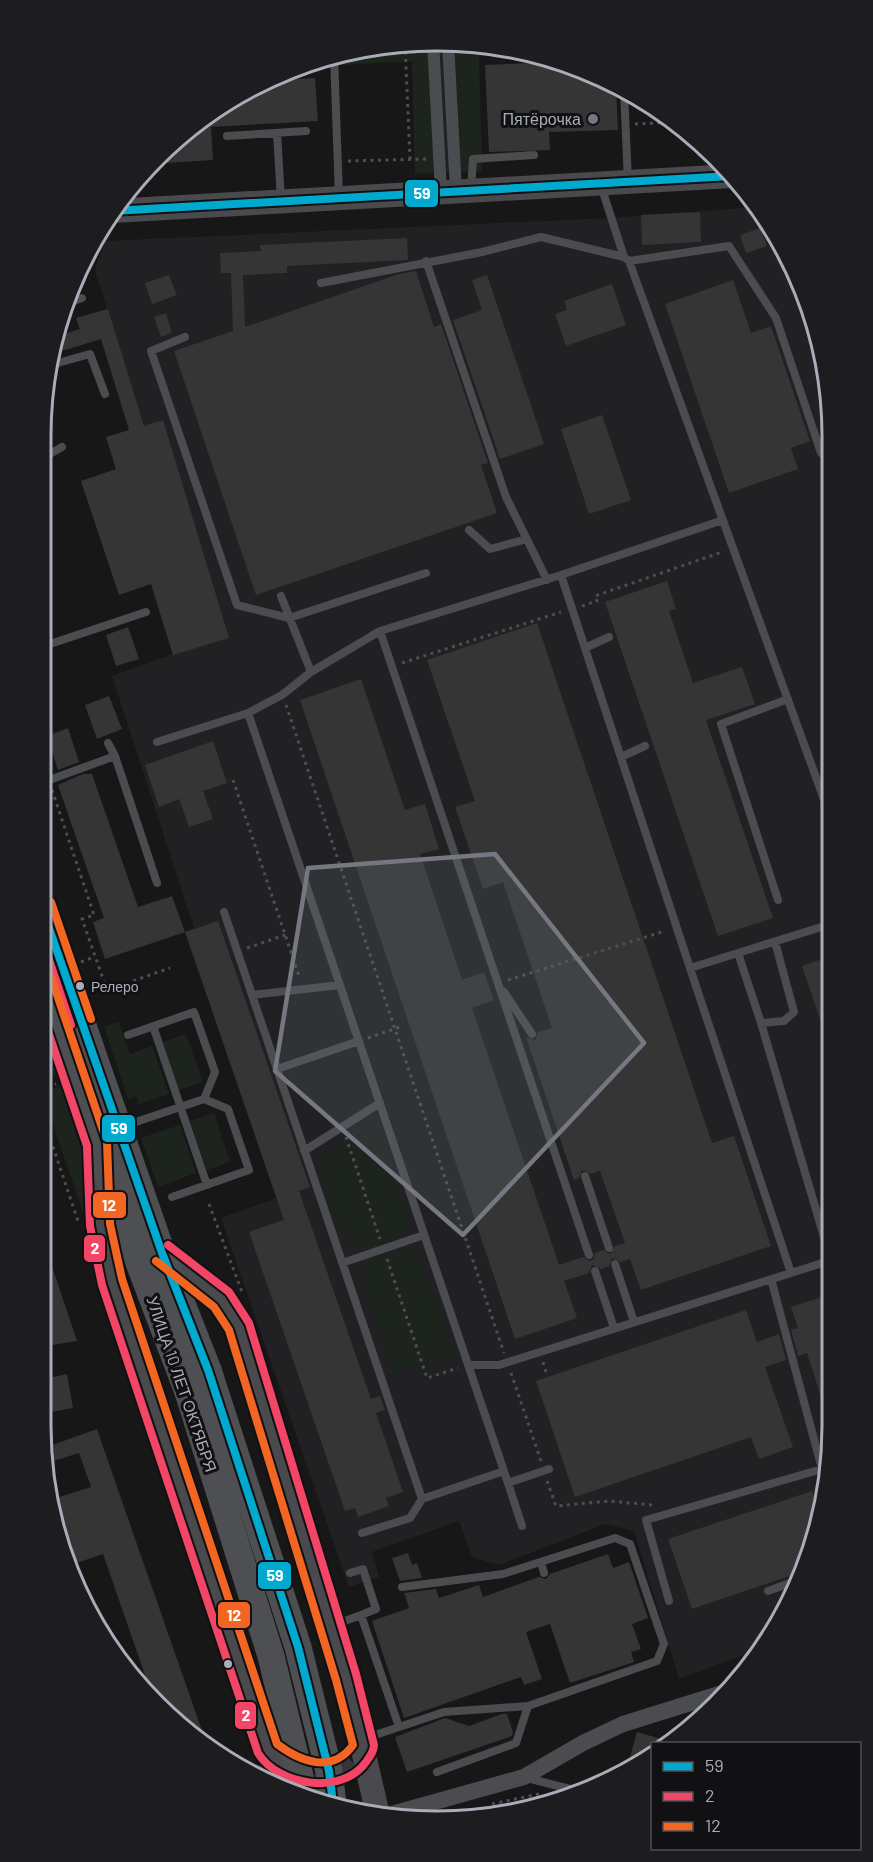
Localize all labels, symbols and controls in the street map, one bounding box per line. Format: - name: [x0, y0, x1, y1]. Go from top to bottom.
- place label: Пятёрочка: [503, 109, 581, 128]
- marker: Пятёрочка: [586, 112, 600, 126]
- line badge: 59: [404, 179, 439, 208]
- text: 59: [413, 183, 431, 202]
- place label: Релеро: [91, 978, 139, 995]
- marker: Релеро: [74, 980, 86, 992]
- line badge: 59: [101, 1114, 136, 1143]
- text: 59: [110, 1118, 128, 1137]
- line badge: 12: [92, 1191, 127, 1219]
- text: 12: [102, 1195, 116, 1214]
- line badge: 2: [83, 1234, 106, 1263]
- text: 2: [91, 1238, 100, 1257]
- street label: УЛИЦА 10 ЛЕТ ОКТЯБРЯ: [143, 1294, 221, 1474]
- line badge: 59: [257, 1561, 292, 1590]
- text: 59: [266, 1565, 284, 1584]
- line badge: 12: [217, 1601, 251, 1629]
- text: 12: [227, 1605, 241, 1624]
- unlabelled marker: [222, 1658, 234, 1670]
- line badge: 2: [234, 1701, 257, 1730]
- text: 2: [242, 1705, 251, 1724]
- legend: [651, 1742, 861, 1850]
- text: 59: [705, 1754, 724, 1776]
- text: 2: [705, 1784, 715, 1806]
- text: 12: [705, 1814, 721, 1836]

